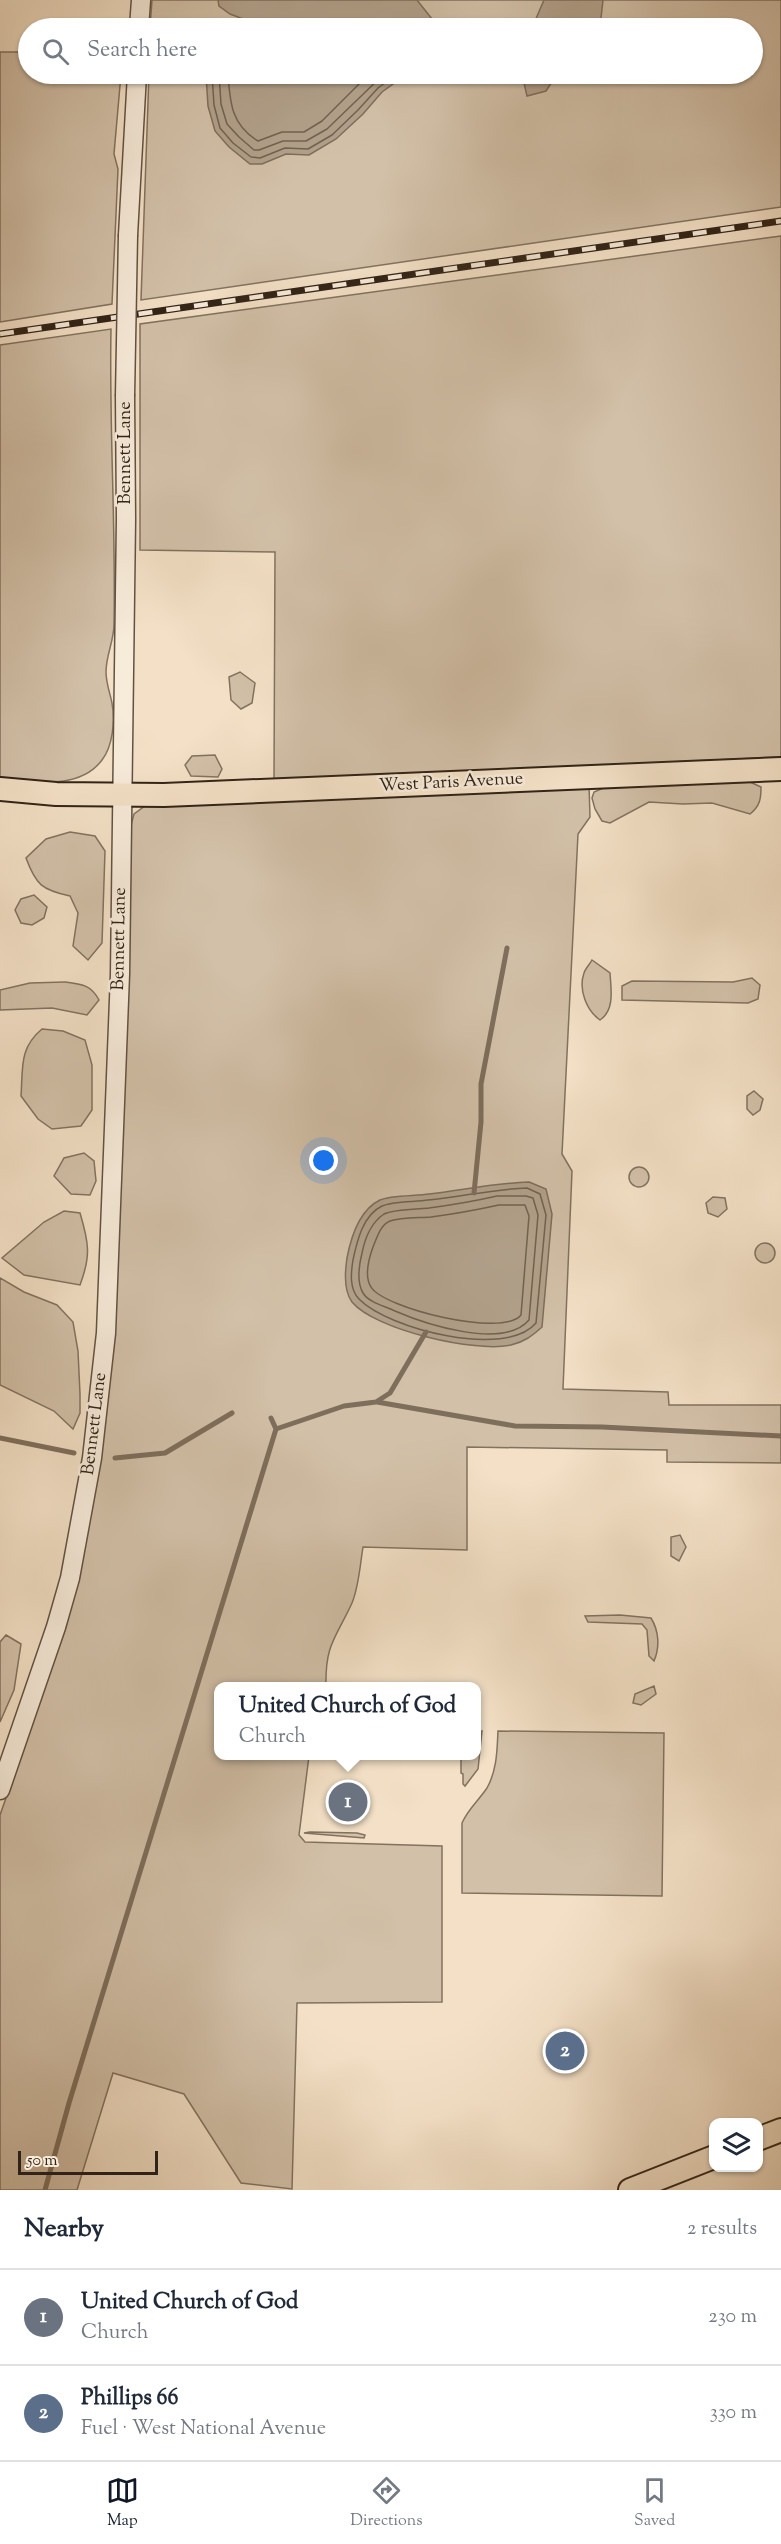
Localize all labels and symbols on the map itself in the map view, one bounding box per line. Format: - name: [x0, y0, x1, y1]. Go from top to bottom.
- street label: Bennett Lane: [113, 401, 139, 505]
- street label: West Paris Avenue: [378, 766, 524, 800]
- street label: Bennett Lane: [106, 887, 134, 991]
- your location: [309, 1146, 338, 1175]
- street label: Bennett Lane: [76, 1371, 114, 1477]
- pin: 1: [328, 1780, 368, 1824]
- pin: 2: [546, 2028, 584, 2074]
- scale bar: [18, 2148, 158, 2176]

